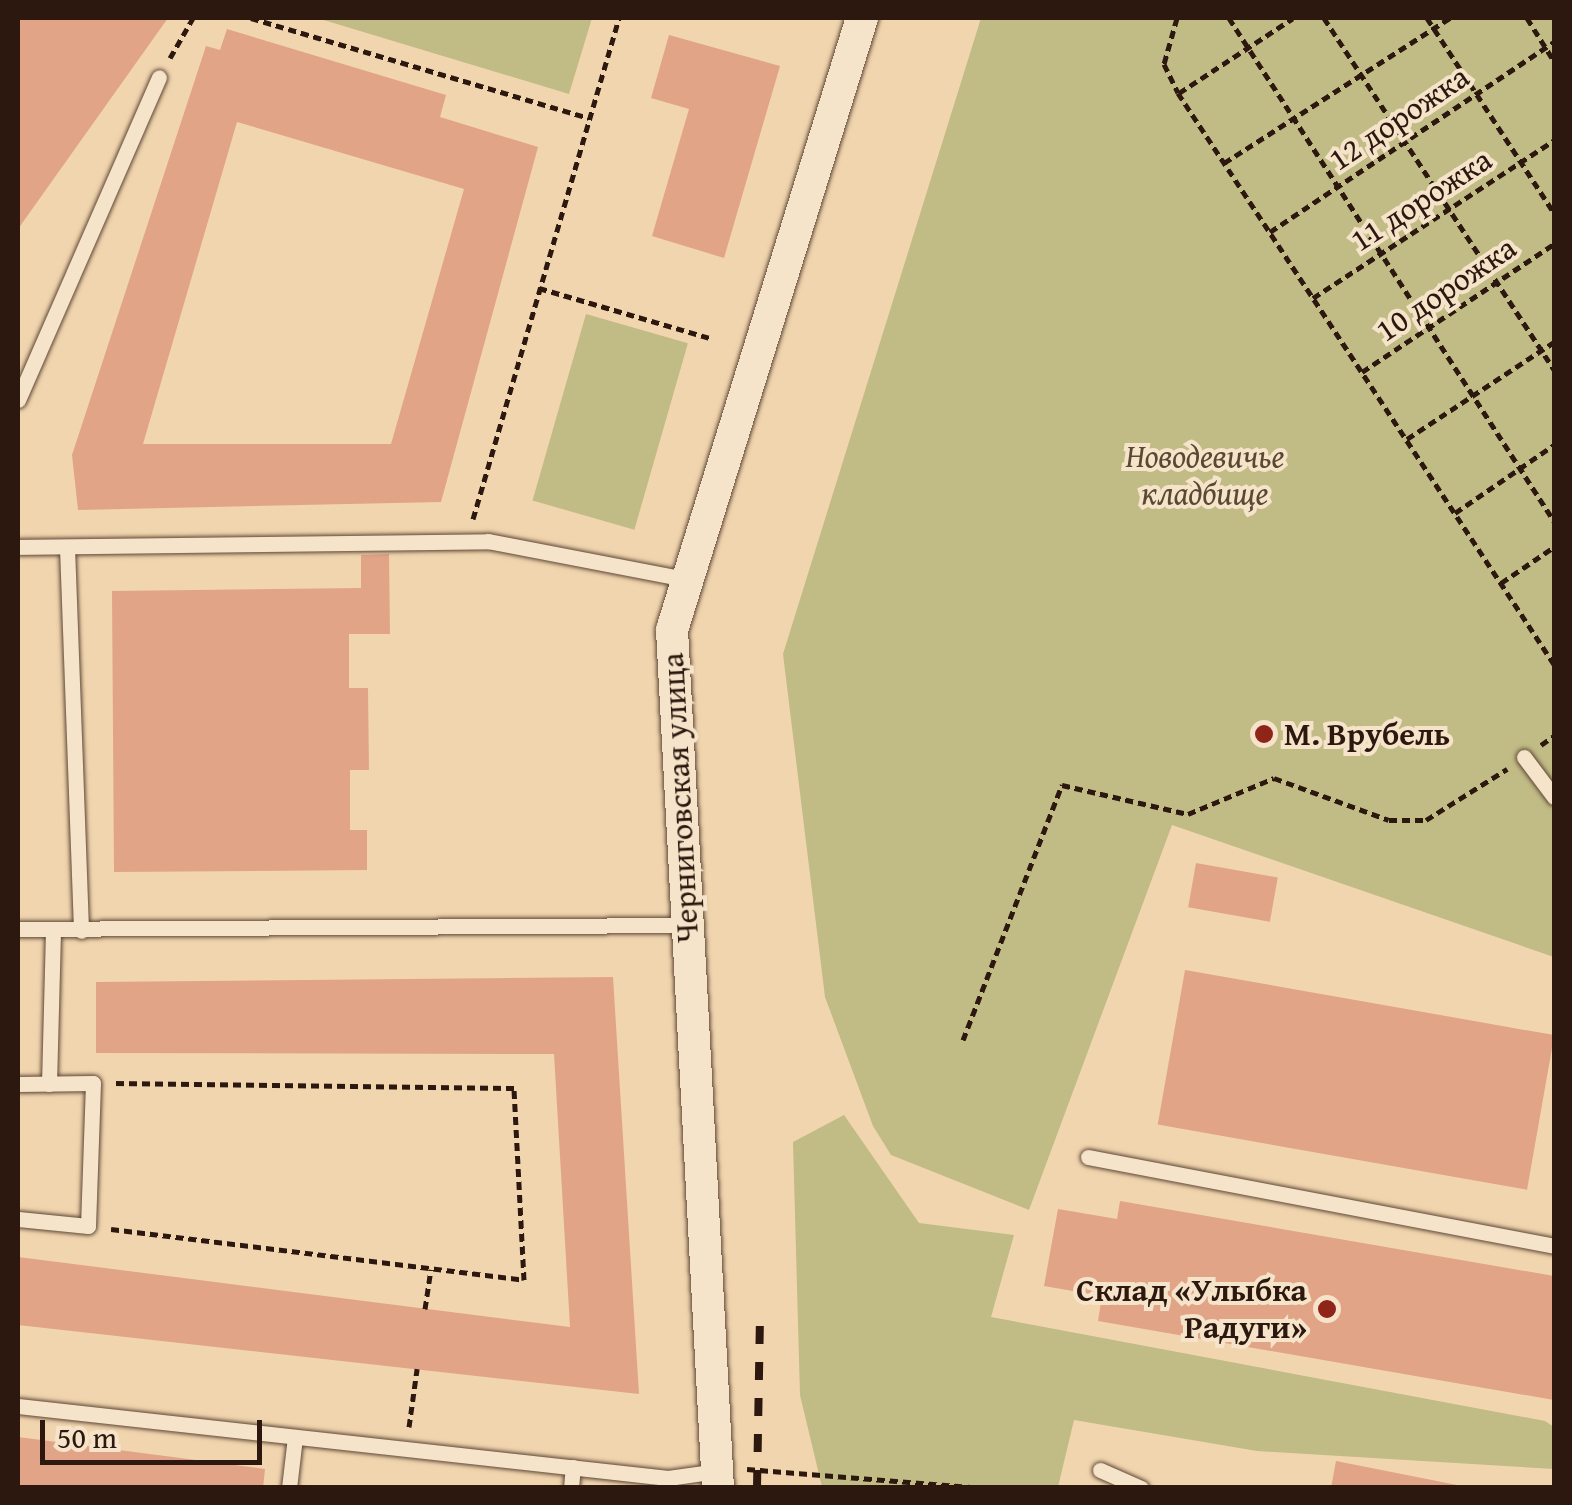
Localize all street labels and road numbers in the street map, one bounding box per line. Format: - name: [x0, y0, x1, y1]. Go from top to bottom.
- street label: 12 дорожка: [1322, 57, 1476, 179]
- street label: 11 дорожка: [1343, 140, 1499, 260]
- street label: 10 дорожка: [1369, 228, 1523, 350]
- street label: Черниговская улица: [653, 652, 707, 944]

